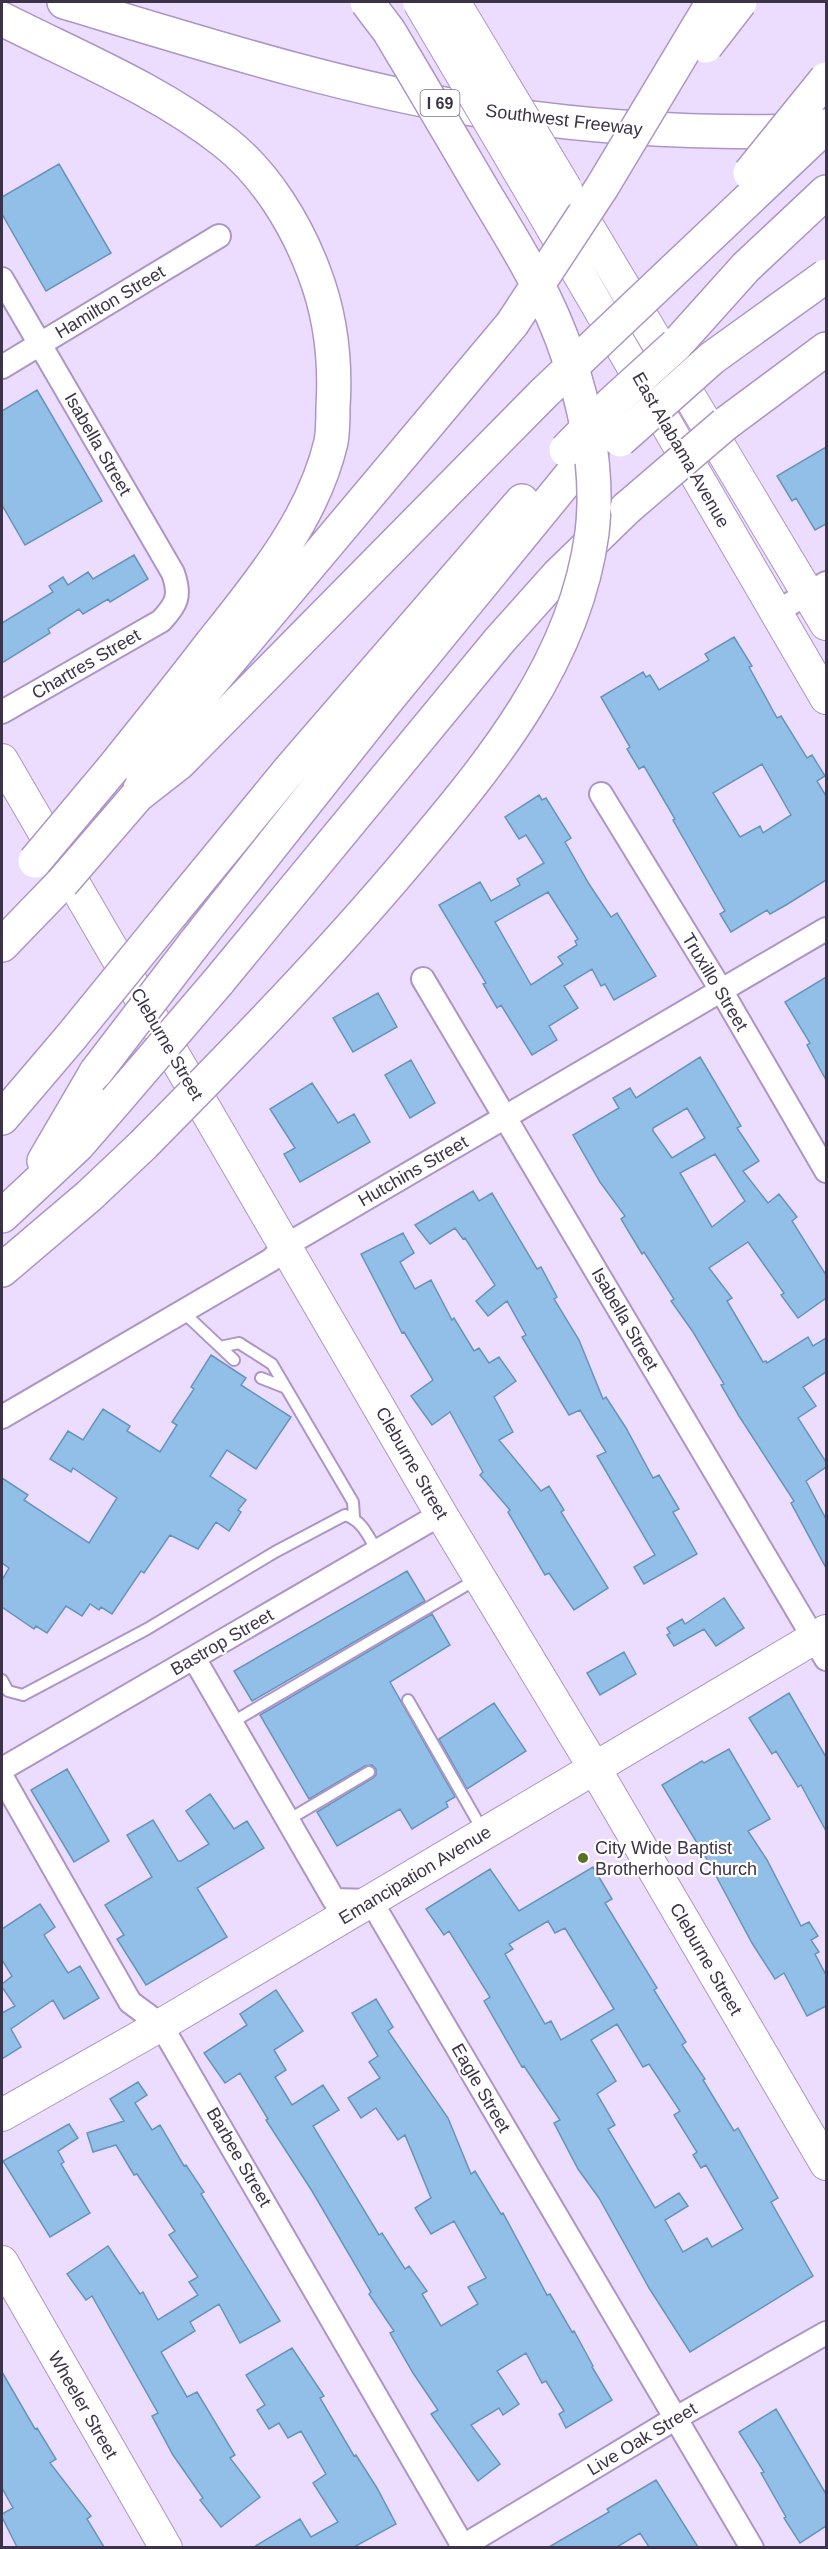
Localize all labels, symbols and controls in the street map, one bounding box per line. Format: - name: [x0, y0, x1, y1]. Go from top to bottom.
- road number: I 69: [420, 90, 460, 116]
- street label: Southwest Freeway: [484, 100, 644, 140]
- street label: Hamilton Street: [52, 261, 168, 343]
- street label: East Alabama Avenue: [628, 369, 734, 531]
- street label: Isabella Street: [61, 389, 135, 499]
- street label: Chartres Street: [28, 625, 144, 703]
- street label: Truxillo Street: [678, 930, 752, 1034]
- street label: Cleburne Street: [127, 984, 207, 1104]
- street label: Hutchins Street: [355, 1132, 471, 1210]
- street label: Isabella Street: [588, 1264, 662, 1374]
- street label: Cleburne Street: [372, 1403, 452, 1523]
- street label: Bastrop Street: [167, 1605, 277, 1679]
- street label: Emancipation Avenue: [335, 1822, 495, 1928]
- place label: City Wide Baptist Brotherhood Church: [595, 1838, 757, 1879]
- marker: City Wide Baptist Brotherhood Church: [576, 1851, 590, 1865]
- street label: Cleburne Street: [666, 1899, 746, 2019]
- street label: Eagle Street: [448, 2040, 514, 2136]
- street label: Barbee Street: [203, 2104, 275, 2210]
- street label: Wheeler Street: [44, 2348, 122, 2462]
- street label: Live Oak Street: [584, 2398, 700, 2480]

